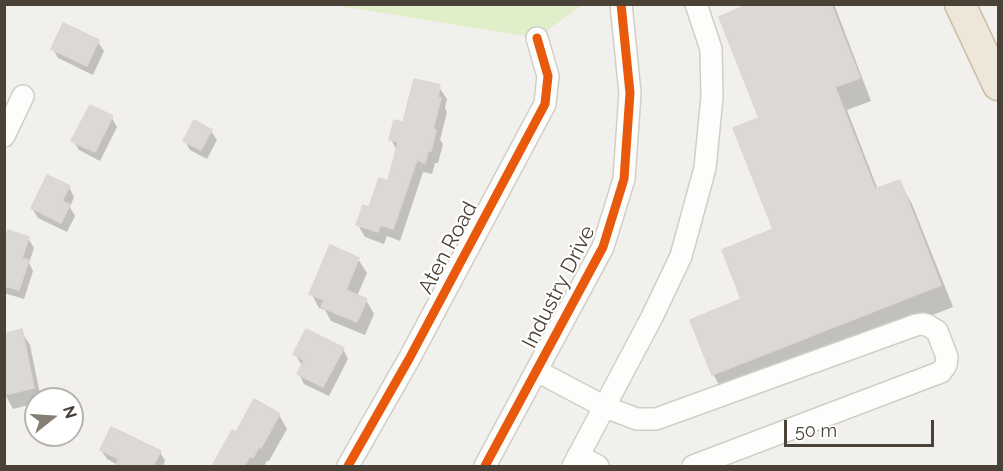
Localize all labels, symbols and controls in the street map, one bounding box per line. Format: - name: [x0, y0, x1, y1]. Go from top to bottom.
- street label: Aten Road: [413, 198, 483, 298]
- street label: Industry Drive: [517, 221, 601, 353]
- north arrow: [24, 387, 84, 447]
- text: N: [59, 404, 81, 421]
- scale bar: [787, 408, 937, 446]
- text: 50 m: [795, 420, 837, 441]

